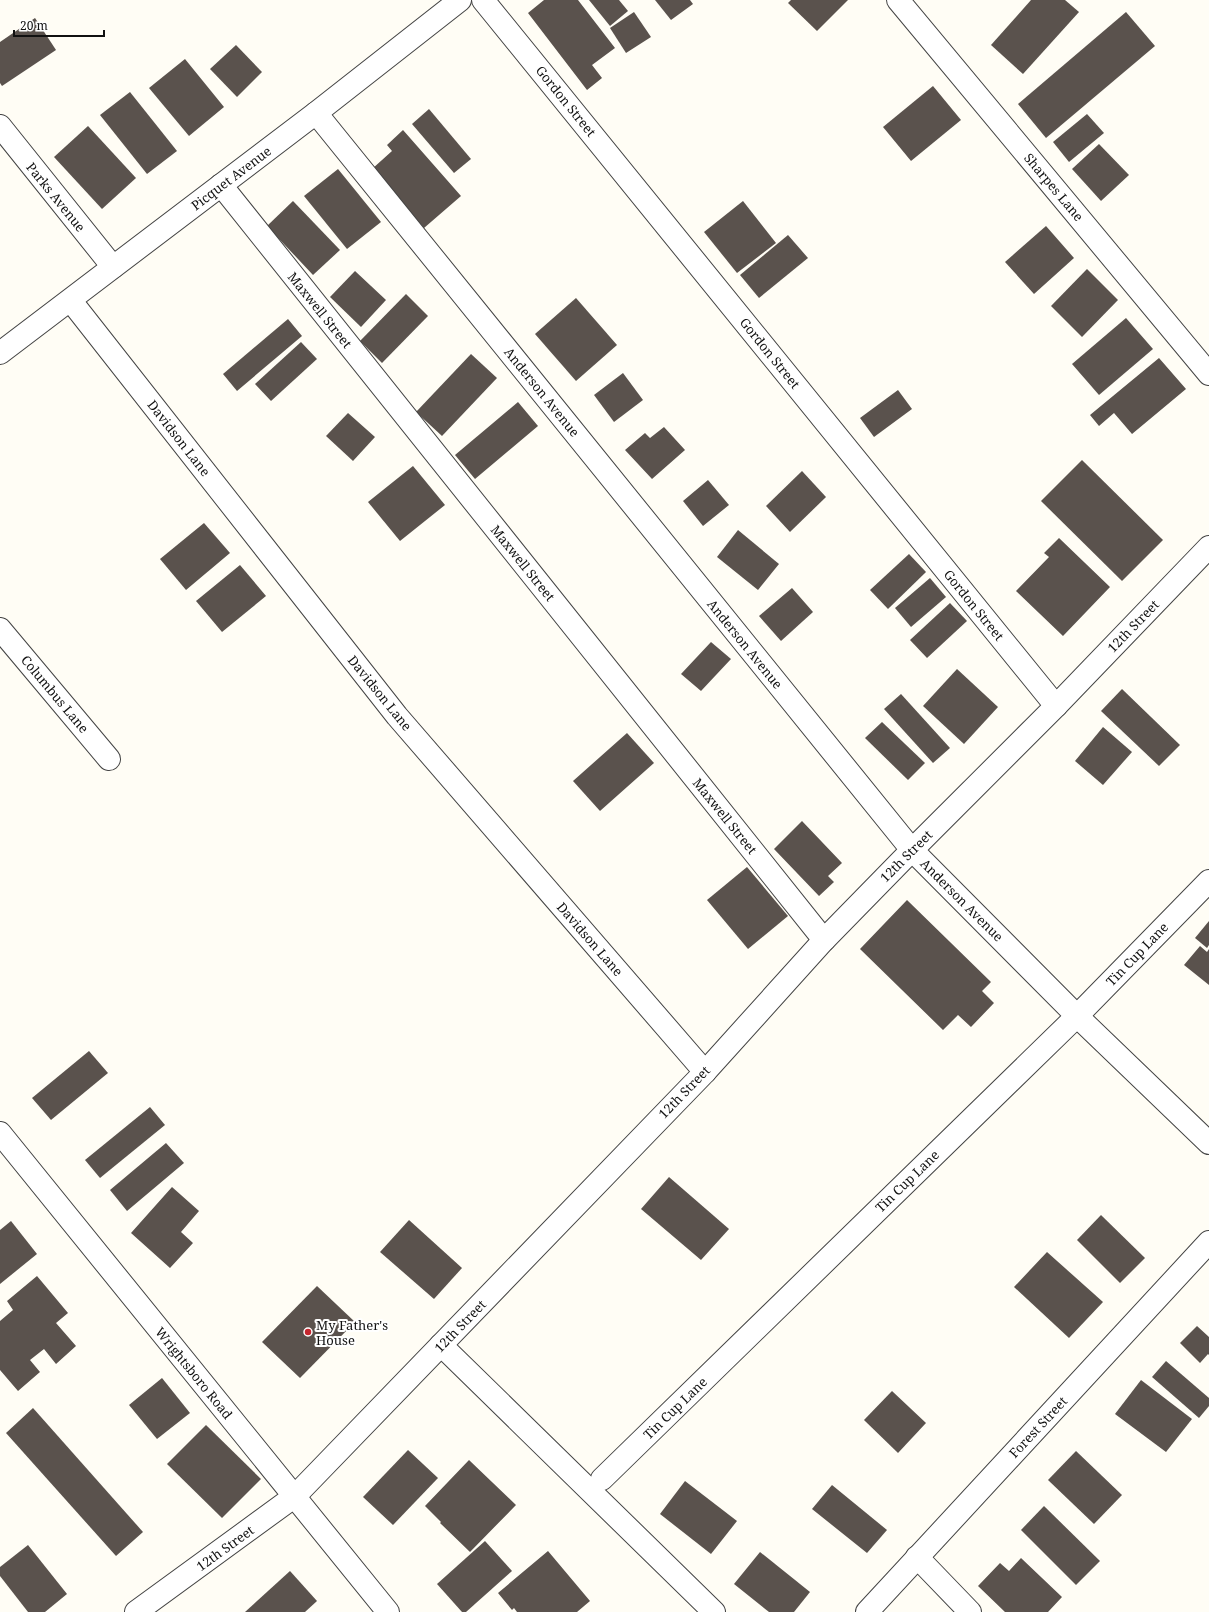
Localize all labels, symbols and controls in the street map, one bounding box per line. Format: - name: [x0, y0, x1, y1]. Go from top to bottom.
- scale bar: [14, 12, 104, 38]
- text: 20 m: [20, 17, 48, 34]
- street label: Gordon Street: [532, 62, 600, 141]
- street label: Picquet Avenue: [187, 142, 275, 214]
- street label: Sharpes Lane: [1020, 149, 1088, 225]
- street label: Parks Avenue: [22, 158, 90, 236]
- street label: Maxwell Street: [284, 268, 356, 352]
- street label: Gordon Street: [736, 314, 804, 393]
- street label: Anderson Avenue: [500, 344, 584, 441]
- street label: Davidson Lane: [143, 396, 215, 480]
- street label: Maxwell Street: [487, 521, 559, 605]
- street label: Gordon Street: [940, 566, 1008, 645]
- street label: 12th Street: [1103, 595, 1163, 656]
- street label: Anderson Avenue: [703, 596, 787, 693]
- street label: Columbus Lane: [17, 651, 93, 737]
- street label: Davidson Lane: [344, 651, 416, 735]
- street label: Maxwell Street: [689, 774, 761, 858]
- street label: 12th Street: [876, 826, 936, 886]
- street label: Anderson Avenue: [917, 855, 1007, 945]
- street label: Davidson Lane: [553, 898, 627, 980]
- street label: Tin Cup Lane: [1102, 918, 1172, 990]
- street label: 12th Street: [654, 1061, 714, 1122]
- street label: Tin Cup Lane: [871, 1146, 943, 1216]
- street label: 12th Street: [430, 1295, 490, 1356]
- place label: My Father's House: [316, 1316, 388, 1349]
- street label: Wrightsboro Road: [151, 1323, 237, 1423]
- marker: My Father's House: [303, 1327, 313, 1337]
- street label: Tin Cup Lane: [639, 1373, 711, 1443]
- street label: Forest Street: [1005, 1392, 1071, 1462]
- street label: 12th Street: [193, 1521, 258, 1575]

